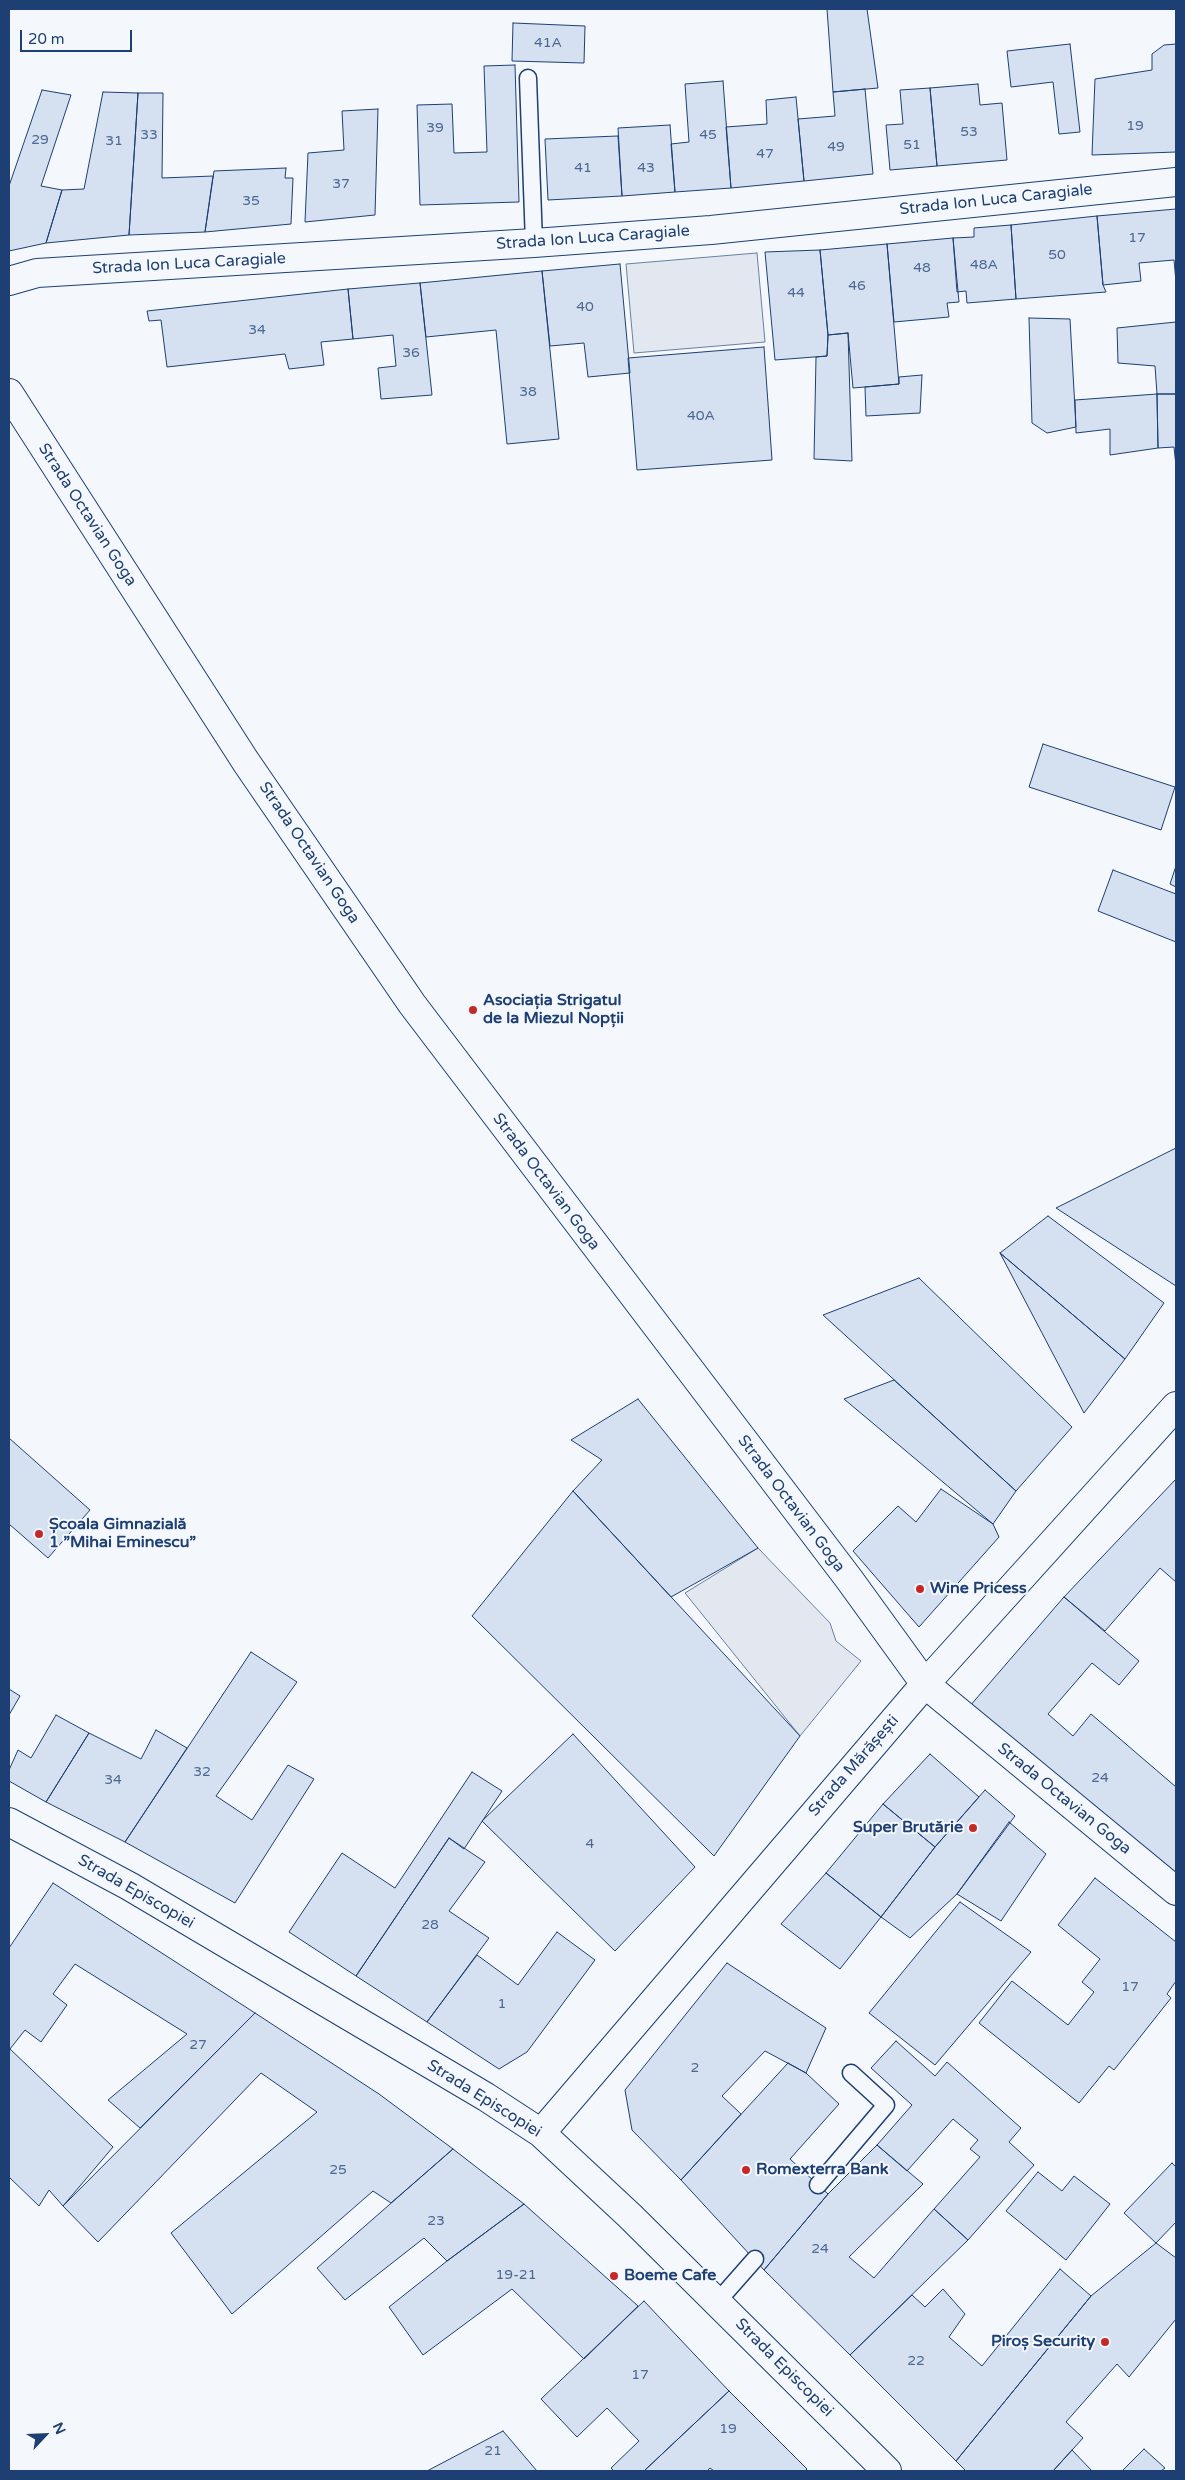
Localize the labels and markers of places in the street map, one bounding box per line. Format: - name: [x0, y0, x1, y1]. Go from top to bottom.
- place label: Asociația Strigatul de la Miezul Nopții: [483, 991, 624, 1029]
- marker: Asociația Strigatul de la Miezul Nopții: [467, 1004, 479, 1016]
- place label: Școala Gimnazială 1 ”Mihai Eminescu”: [49, 1515, 196, 1553]
- marker: Școala Gimnazială 1 ”Mihai Eminescu”: [33, 1528, 45, 1540]
- place label: Wine Pricess: [930, 1579, 1027, 1599]
- marker: Wine Pricess: [914, 1583, 926, 1595]
- place label: Super Brutărie: [853, 1818, 963, 1838]
- marker: Super Brutărie: [967, 1822, 979, 1834]
- place label: Romexterra Bank: [756, 2160, 888, 2180]
- marker: Romexterra Bank: [740, 2164, 752, 2176]
- place label: Boeme Cafe: [624, 2266, 716, 2286]
- marker: Boeme Cafe: [608, 2270, 620, 2282]
- place label: Piroș Security: [991, 2332, 1095, 2352]
- marker: Piroș Security: [1099, 2336, 1111, 2348]

